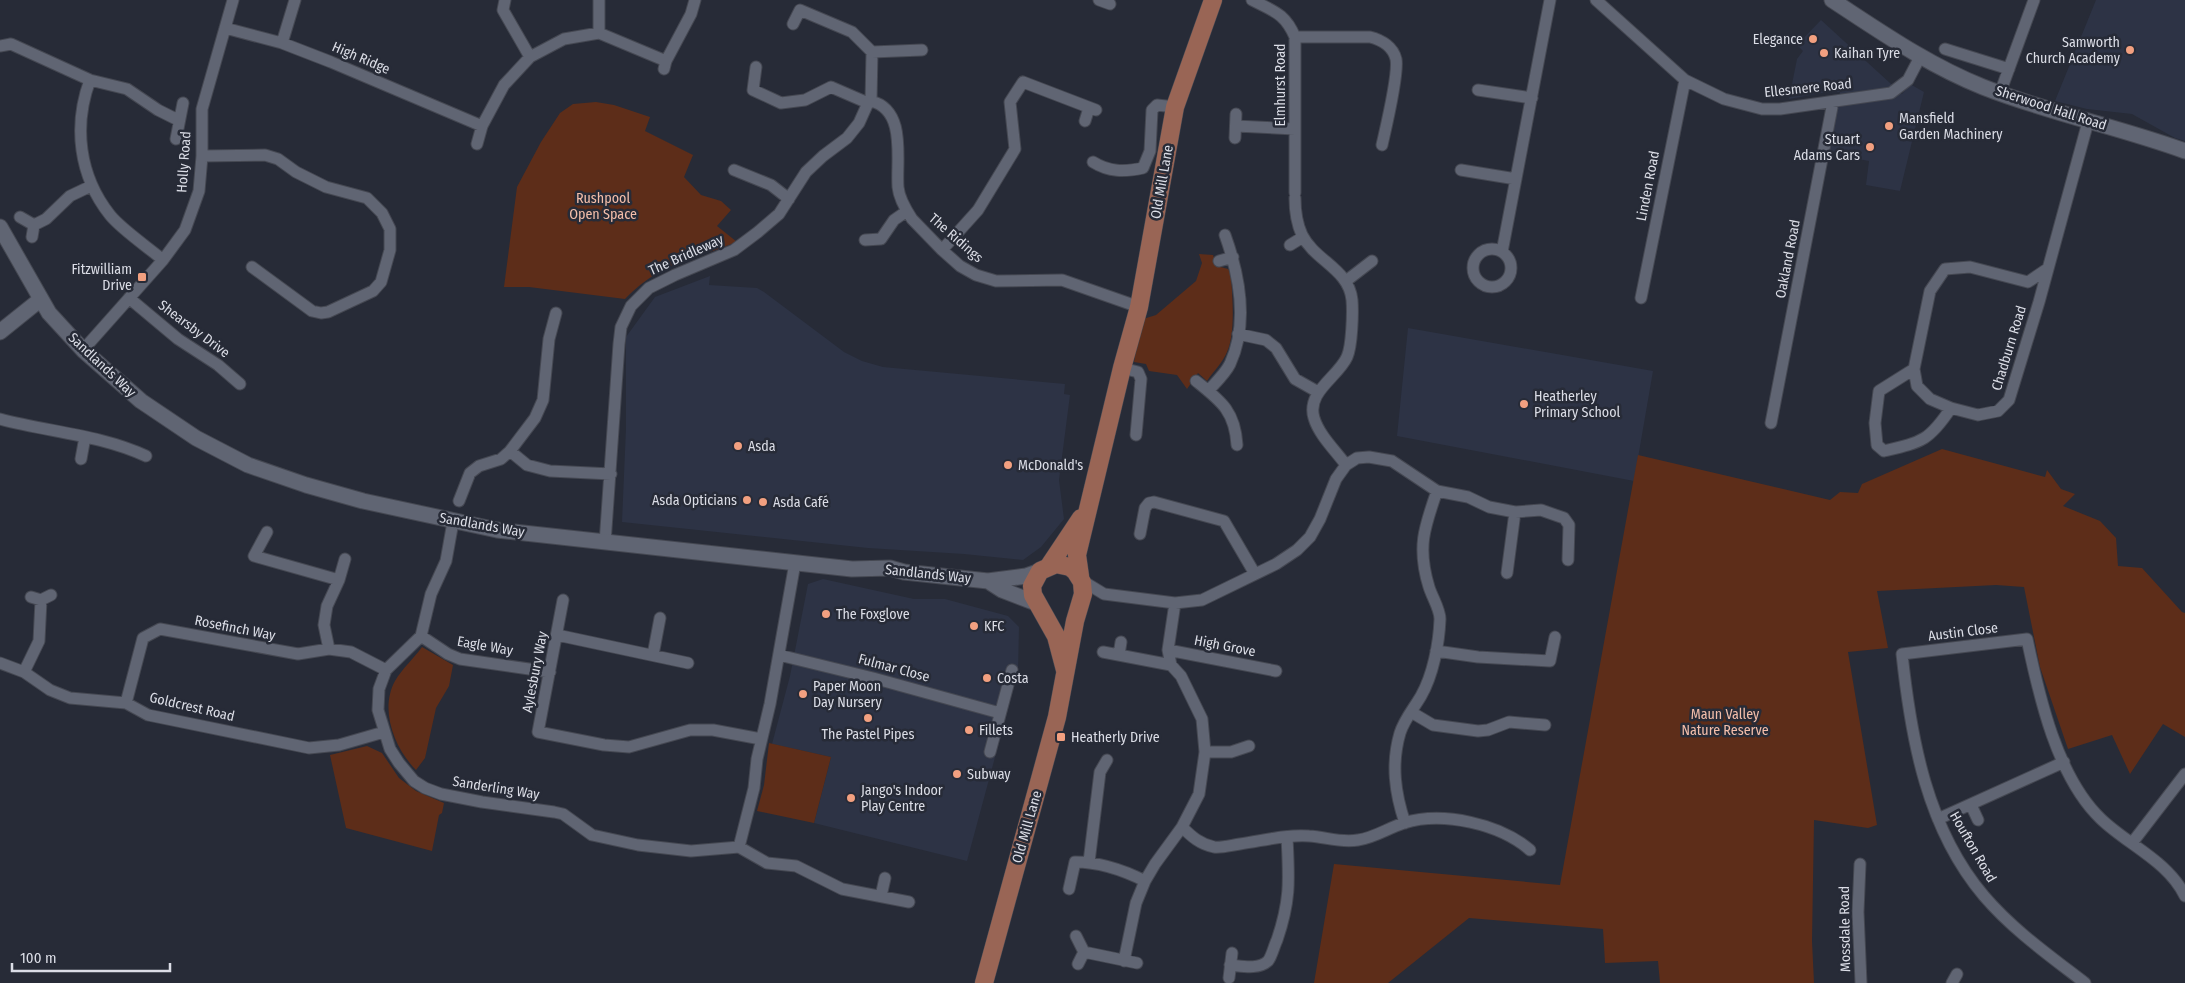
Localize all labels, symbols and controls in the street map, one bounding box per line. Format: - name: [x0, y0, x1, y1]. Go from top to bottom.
- place label: Elegance: [1753, 31, 1803, 48]
- marker: Elegance: [1807, 33, 1819, 45]
- place label: Samworth Church Academy: [2026, 34, 2121, 67]
- street label: High Ridge: [330, 38, 393, 78]
- street label: Elmhurst Road: [1272, 43, 1289, 127]
- marker: Samworth Church Academy: [2124, 44, 2136, 56]
- place label: Kaihan Tyre: [1834, 45, 1900, 62]
- marker: Kaihan Tyre: [1818, 47, 1830, 59]
- street label: Ellesmere Road: [1763, 75, 1853, 101]
- street label: Sherwood Hall Road: [1993, 82, 2109, 134]
- place label: Mansfield Garden Machinery: [1899, 110, 2003, 143]
- marker: Mansfield Garden Machinery: [1883, 120, 1895, 132]
- street label: Holly Road: [173, 131, 195, 193]
- place label: Stuart Adams Cars: [1794, 131, 1860, 164]
- marker: Stuart Adams Cars: [1864, 141, 1876, 153]
- street label: Old Mill Lane: [1147, 144, 1177, 220]
- street label: Linden Road: [1633, 149, 1663, 223]
- park label: Rushpool Open Space: [569, 190, 637, 223]
- street label: The Ridings: [925, 210, 987, 266]
- street label: Oakland Road: [1772, 218, 1804, 300]
- street label: The Bridleway: [646, 231, 727, 279]
- place label: Fitzwilliam Drive: [71, 261, 132, 294]
- marker: Fitzwilliam Drive: [136, 271, 148, 283]
- street label: Shearsby Drive: [155, 297, 233, 361]
- street label: Chadburn Road: [1988, 303, 2030, 393]
- street label: Sandlands Way: [65, 329, 140, 401]
- place label: Heatherley Primary School: [1534, 388, 1621, 421]
- marker: Heatherley Primary School: [1518, 398, 1530, 410]
- place label: Asda: [748, 438, 776, 455]
- marker: Asda: [732, 440, 744, 452]
- place label: McDonald's: [1018, 457, 1083, 474]
- marker: McDonald's: [1002, 459, 1014, 471]
- place label: Asda Opticians: [652, 492, 737, 509]
- marker: Asda Opticians: [741, 494, 753, 506]
- place label: Asda Café: [773, 494, 829, 511]
- marker: Asda Café: [757, 496, 769, 508]
- street label: Sandlands Way: [438, 509, 527, 541]
- street label: Sandlands Way: [884, 561, 973, 587]
- place label: The Foxglove: [836, 606, 910, 623]
- marker: The Foxglove: [820, 608, 832, 620]
- street label: Rosefinch Way: [193, 612, 278, 644]
- place label: KFC: [984, 618, 1004, 635]
- street label: Austin Close: [1927, 619, 1999, 645]
- marker: KFC: [968, 620, 980, 632]
- street label: Aylesbury Way: [519, 629, 551, 714]
- street label: High Grove: [1193, 632, 1257, 660]
- street label: Eagle Way: [456, 633, 515, 659]
- street label: Fulmar Close: [856, 650, 932, 686]
- place label: Costa: [997, 670, 1029, 687]
- marker: Costa: [981, 672, 993, 684]
- place label: Paper Moon Day Nursery: [813, 678, 882, 711]
- marker: Paper Moon Day Nursery: [797, 688, 809, 700]
- street label: Goldcrest Road: [148, 689, 236, 725]
- park label: Maun Valley Nature Reserve: [1681, 706, 1769, 739]
- marker: The Pastel Pipes: [862, 712, 874, 724]
- place label: Fillets: [979, 722, 1013, 739]
- marker: Fillets: [963, 724, 975, 736]
- place label: The Pastel Pipes: [822, 726, 914, 743]
- place label: Heatherly Drive: [1071, 729, 1160, 746]
- marker: Heatherly Drive: [1055, 731, 1067, 743]
- place label: Subway: [967, 766, 1011, 783]
- marker: Subway: [951, 768, 963, 780]
- street label: Sanderling Way: [451, 773, 541, 803]
- place label: Jango's Indoor Play Centre: [861, 782, 943, 815]
- street label: Old Mill Lane: [1009, 789, 1045, 865]
- marker: Jango's Indoor Play Centre: [845, 792, 857, 804]
- street label: Houfton Road: [1946, 809, 2000, 885]
- street label: Mossdale Road: [1836, 886, 1854, 972]
- scale bar: [12, 940, 170, 972]
- text: 100 m: [20, 949, 57, 967]

